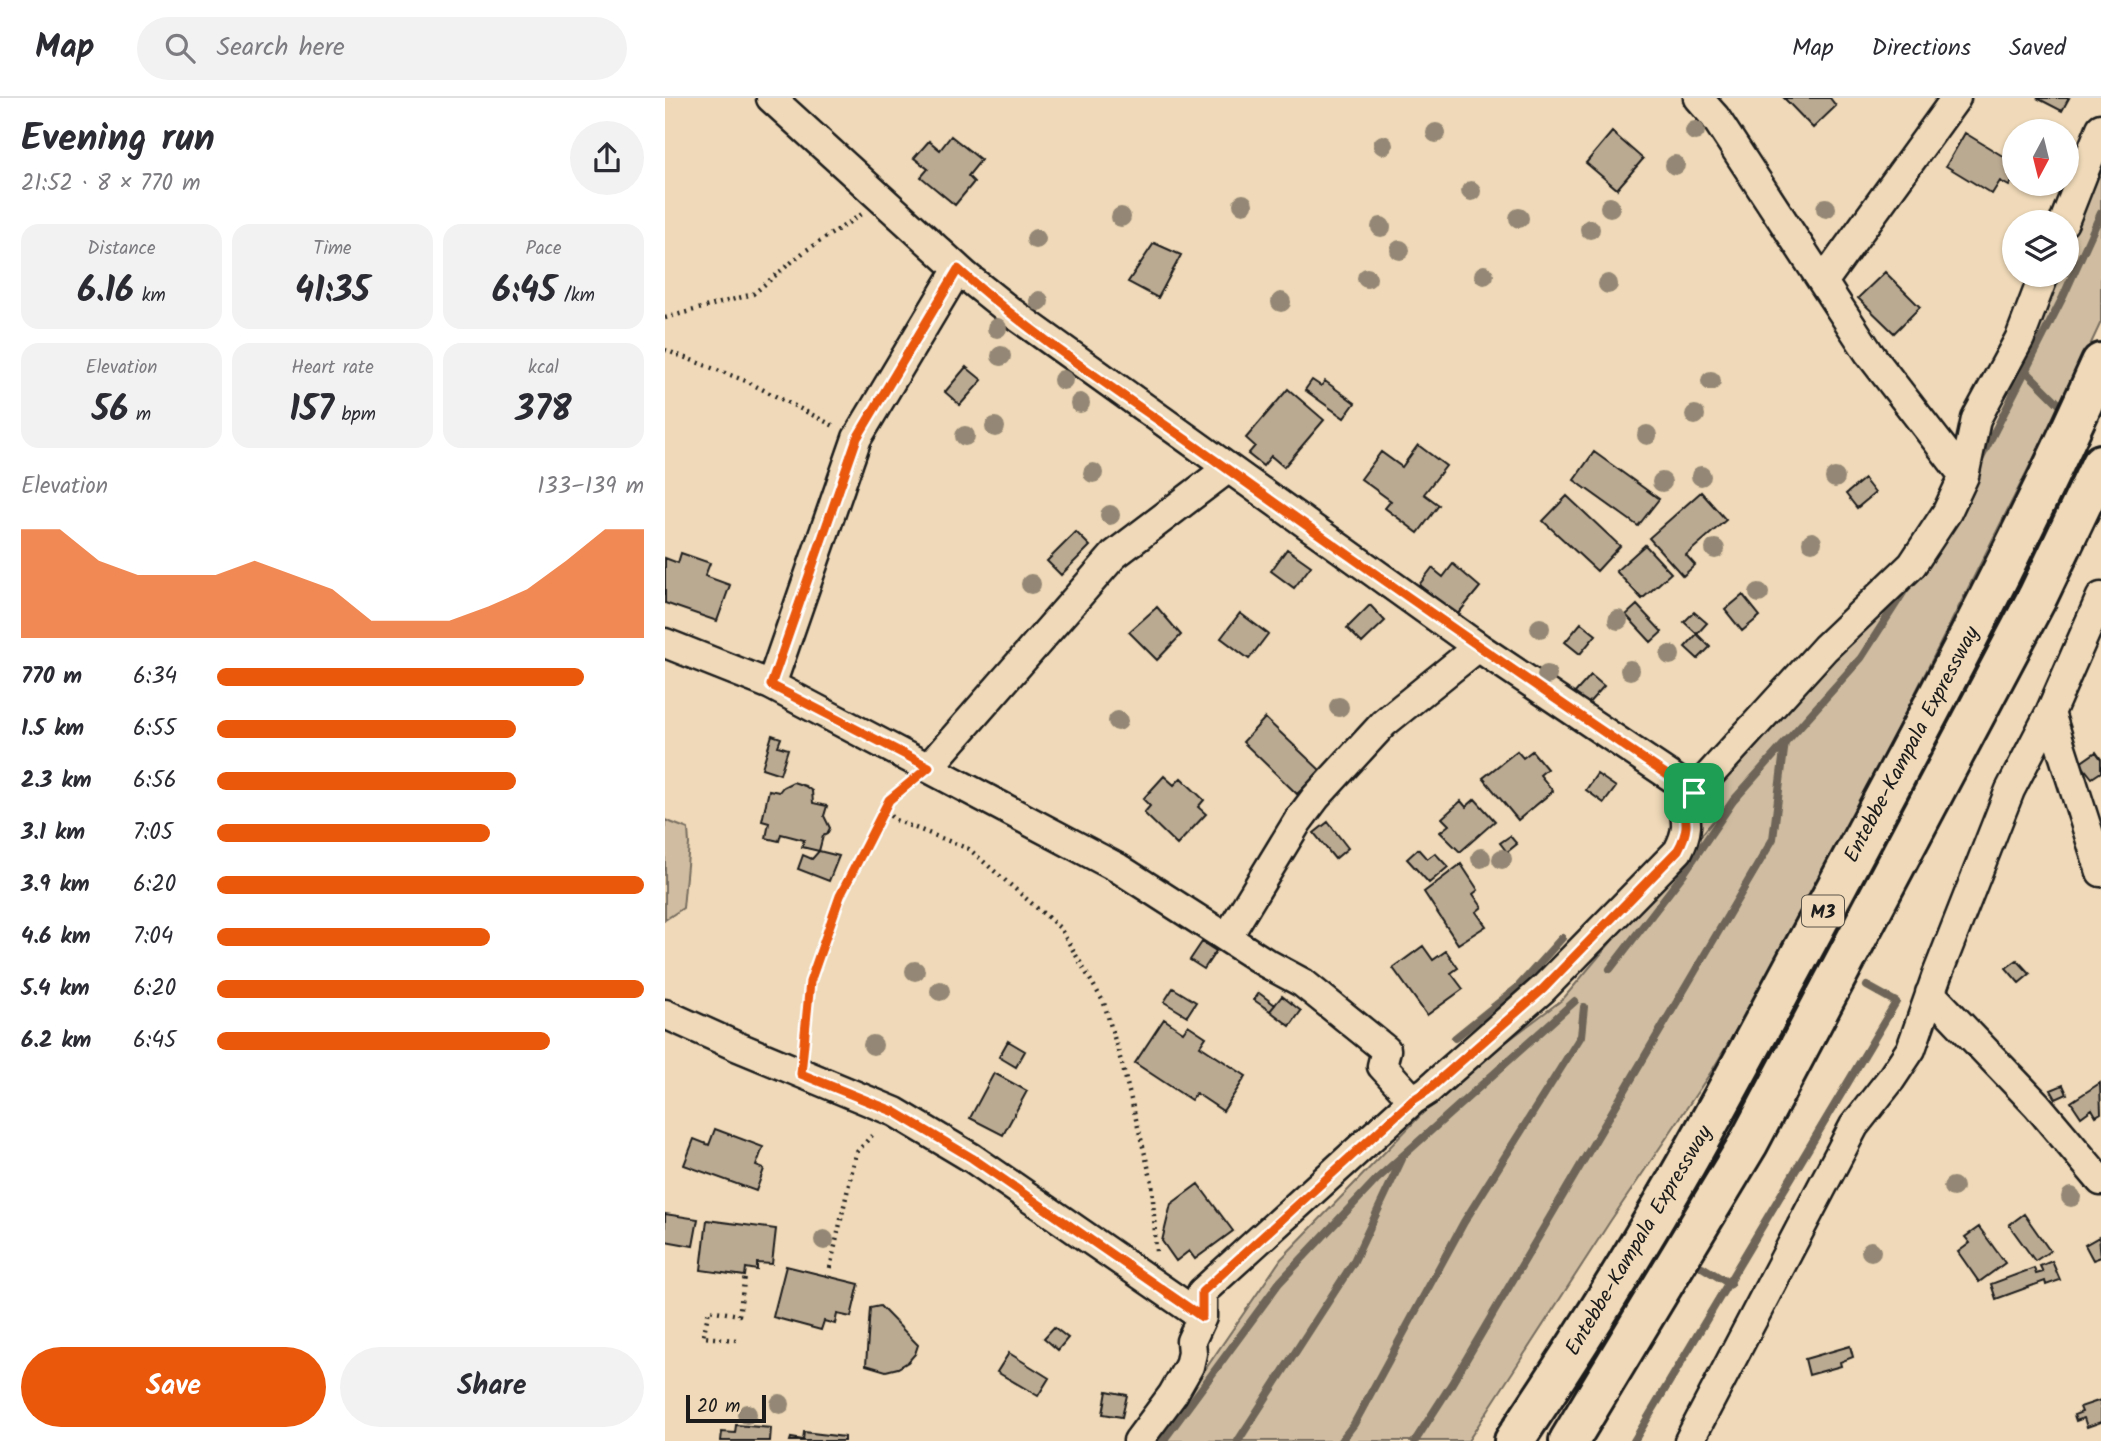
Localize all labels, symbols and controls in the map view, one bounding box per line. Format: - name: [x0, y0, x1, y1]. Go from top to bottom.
- search box: [137, 17, 627, 80]
- text: Map: [35, 22, 95, 75]
- text: Search here: [217, 27, 345, 69]
- icon: search: [161, 29, 199, 67]
- text: Map: [1792, 29, 1834, 68]
- text: Directions: [1872, 29, 1971, 68]
- text: Saved: [2009, 29, 2066, 68]
- text: Evening run: [21, 110, 215, 170]
- north arrow: [2002, 119, 2079, 196]
- map controls: [2002, 119, 2079, 287]
- button: share: [570, 121, 644, 195]
- text: 21:52 · 8 × 770 m: [21, 166, 201, 202]
- button: layers: [2002, 210, 2079, 287]
- text: Distance: [87, 234, 156, 264]
- text: Time: [313, 234, 352, 264]
- text: Pace: [525, 234, 562, 264]
- text: 6.16: [77, 264, 134, 320]
- text: 41:35: [295, 264, 370, 320]
- text: 6:45: [492, 264, 556, 320]
- text: km: [134, 281, 166, 311]
- text: /km: [556, 281, 595, 311]
- text: Elevation: [86, 353, 157, 383]
- text: Heart rate: [291, 353, 374, 383]
- text: kcal: [528, 353, 559, 383]
- text: 56: [92, 383, 128, 439]
- text: 157: [289, 383, 334, 439]
- text: 378: [515, 383, 572, 439]
- text: m: [128, 400, 151, 430]
- text: bpm: [334, 400, 376, 430]
- text: Elevation: [21, 469, 108, 505]
- text: 133–139 m: [537, 469, 644, 505]
- street label: Entebbe-Kampala Expressway: [1836, 620, 1989, 869]
- text: 770 m: [21, 659, 82, 695]
- text: 6:34: [133, 659, 177, 695]
- text: 1.5 km: [21, 711, 84, 747]
- text: 6:55: [133, 711, 176, 747]
- text: 2.3 km: [21, 763, 91, 799]
- text: 6:56: [133, 763, 177, 799]
- pin: [1664, 763, 1724, 823]
- icon: arrive: [1675, 774, 1713, 812]
- text: 3.1 km: [21, 815, 85, 851]
- text: 7:05: [133, 815, 173, 851]
- text: 3.9 km: [21, 867, 90, 903]
- text: 6:20: [133, 867, 176, 903]
- road number: M3: [1802, 896, 1844, 926]
- text: 4.6 km: [21, 919, 90, 955]
- text: 7:04: [133, 919, 173, 955]
- text: 5.4 km: [21, 971, 90, 1007]
- text: 6:20: [133, 971, 176, 1007]
- text: 6.2 km: [21, 1023, 91, 1059]
- text: 6:45: [133, 1023, 176, 1059]
- street label: Entebbe-Kampala Expressway: [1557, 1119, 1721, 1362]
- button: Save: [21, 1347, 326, 1427]
- button: Share: [340, 1347, 644, 1427]
- scale bar: [686, 1392, 767, 1424]
- text: 20 m: [697, 1392, 740, 1422]

